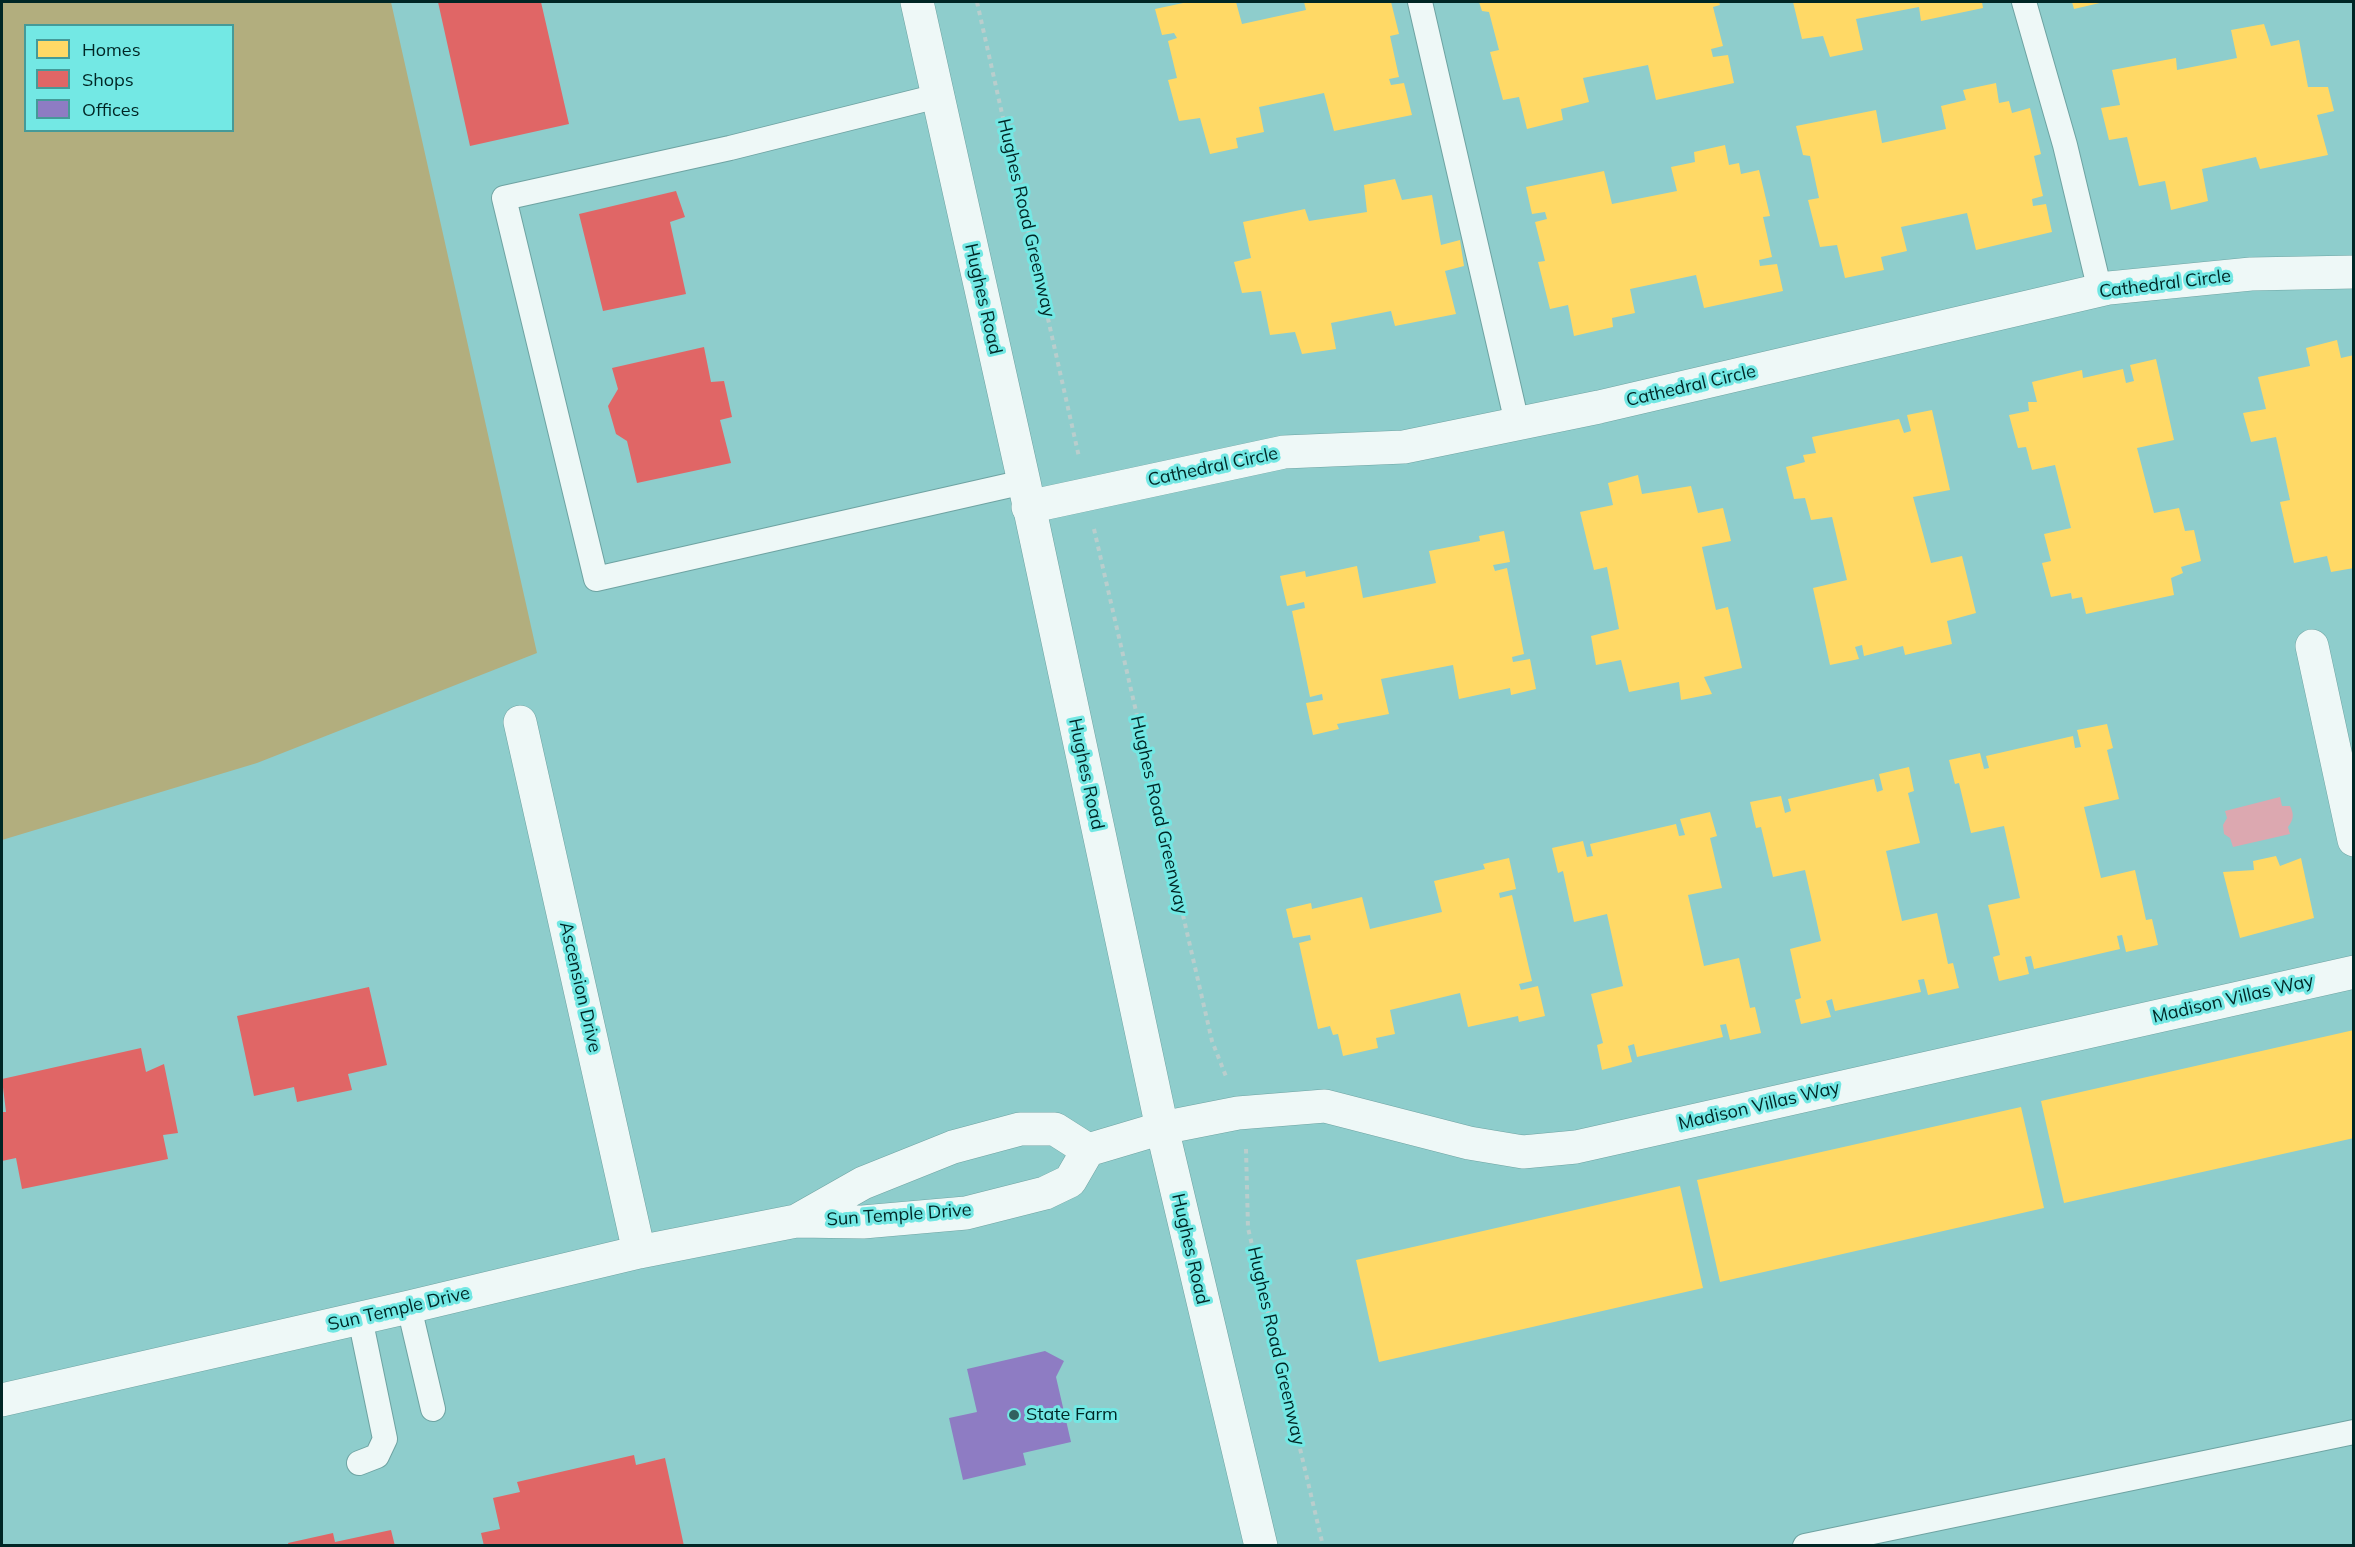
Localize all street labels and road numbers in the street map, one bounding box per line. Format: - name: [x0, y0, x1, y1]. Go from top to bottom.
- street label: Hughes Road Greenway: [993, 117, 1059, 319]
- street label: Hughes Road: [960, 241, 1006, 357]
- street label: Cathedral Circle: [2098, 265, 2232, 303]
- street label: Cathedral Circle: [1624, 361, 1758, 411]
- street label: Cathedral Circle: [1146, 443, 1280, 491]
- street label: Hughes Road Greenway: [1126, 714, 1192, 916]
- street label: Hughes Road: [1064, 716, 1108, 832]
- street label: Ascension Drive: [554, 920, 606, 1054]
- street label: Madison Villas Way: [2150, 970, 2316, 1028]
- street label: Madison Villas Way: [1676, 1077, 1842, 1135]
- street label: Hughes Road: [1167, 1191, 1213, 1307]
- street label: Sun Temple Drive: [826, 1199, 972, 1231]
- street label: Hughes Road Greenway: [1243, 1245, 1309, 1447]
- street label: Sun Temple Drive: [326, 1282, 472, 1336]

